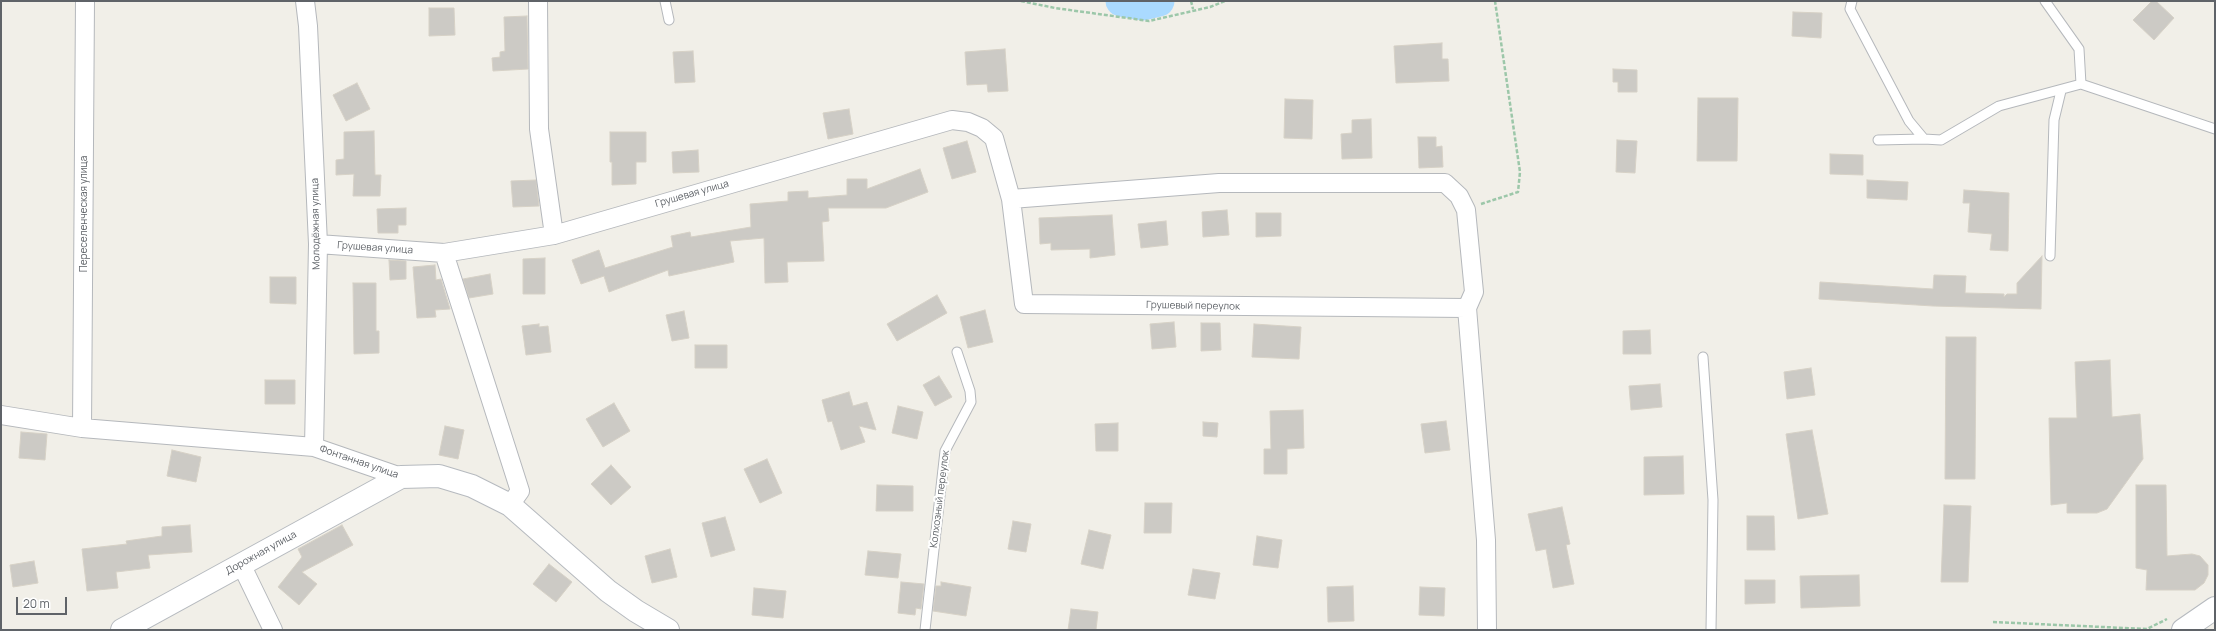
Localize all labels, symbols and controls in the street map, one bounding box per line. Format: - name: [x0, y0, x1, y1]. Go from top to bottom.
- street label: Переселенческая улица: [78, 156, 90, 272]
- street label: Молодёжная улица: [309, 178, 323, 270]
- street label: Грушевая улица: [654, 178, 730, 210]
- street label: Грушевая улица: [337, 239, 413, 257]
- street label: Грушевый переулок: [1146, 299, 1240, 313]
- street label: Фонтанная улица: [318, 443, 400, 481]
- street label: Колхозный переулок: [928, 449, 952, 549]
- street label: Дорожная улица: [223, 529, 299, 577]
- scale bar: [18, 589, 69, 615]
- text: 20 m: [23, 595, 50, 612]

